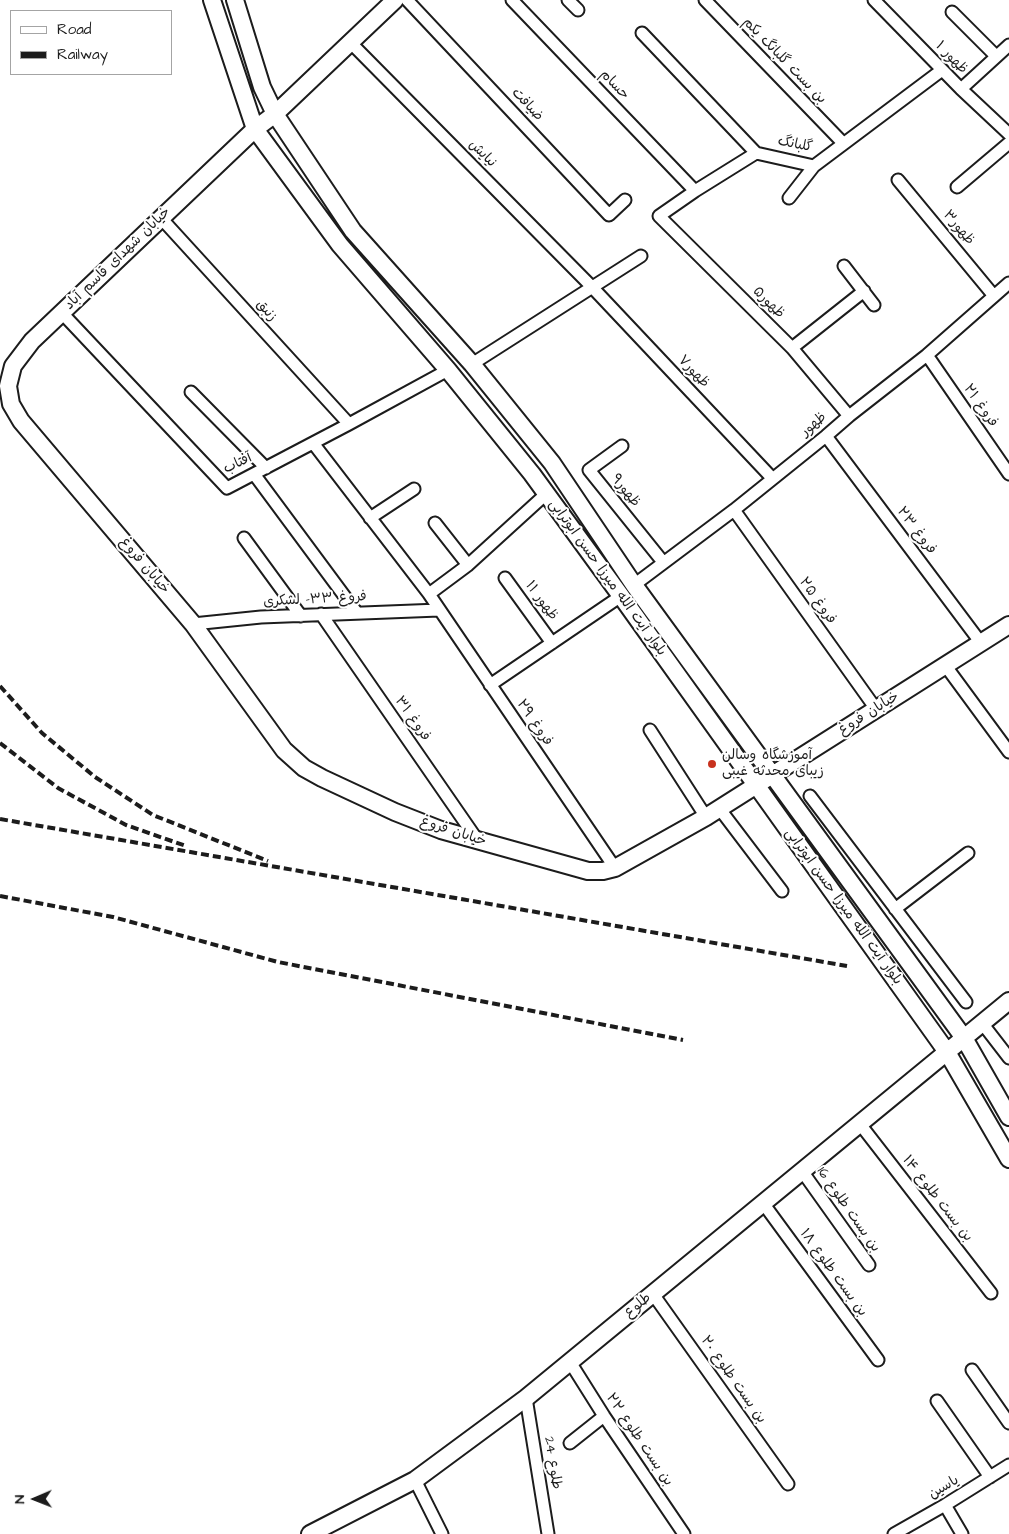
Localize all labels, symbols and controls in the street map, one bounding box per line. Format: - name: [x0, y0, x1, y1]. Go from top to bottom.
- legend: [10, 10, 172, 75]
- street label: بن بست گلبانگ یکم: [738, 14, 830, 108]
- text: Road: [57, 19, 91, 40]
- street label: ظهور ۱: [931, 38, 971, 78]
- text: Railway: [57, 44, 108, 65]
- street label: حسام: [596, 67, 632, 103]
- street label: ضیافت: [508, 85, 546, 125]
- street label: گلبانگ: [776, 133, 814, 157]
- street label: نيايش: [465, 137, 499, 171]
- street label: خیابان شهدای قاسم آباد: [62, 204, 174, 314]
- street label: ظهور۳: [939, 207, 977, 249]
- street label: ظهور۵: [749, 284, 787, 322]
- street label: زنبق: [252, 297, 280, 325]
- street label: ظهور۷: [674, 352, 712, 392]
- street label: فروغ ۲۱: [959, 381, 1001, 431]
- street label: ظهور: [798, 409, 830, 441]
- street label: آفتاب: [221, 450, 255, 478]
- street label: ظهور۹: [607, 471, 643, 511]
- street label: بلوار آیت الله میرزا حسن ابوترابی: [545, 496, 669, 660]
- street label: فروغ ۲۳: [893, 504, 939, 558]
- street label: خیابان فروغ: [115, 534, 173, 598]
- street label: فروغ ۲۵: [795, 574, 839, 628]
- street label: ظهور ۱۱: [521, 578, 561, 624]
- street label: فروغ ۳۳- لشکری: [263, 589, 367, 611]
- street label: خیابان فروغ: [835, 689, 903, 739]
- street label: فروغ ۳۱: [391, 693, 433, 745]
- street label: فروغ ۲۹: [512, 697, 556, 749]
- place label: آموزشگاه وسالن زیبای محدثه غیبی: [722, 748, 824, 780]
- marker: آموزشگاه وسالن زیبای محدثه غیبی: [706, 758, 718, 770]
- street label: خیابان فروغ: [418, 813, 488, 851]
- street label: بلوار آیت الله میرزا حسن ابوترابی: [781, 825, 905, 989]
- street label: بن بست طلوع ۱۴: [898, 1153, 976, 1245]
- street label: بن بست طلوع 16: [813, 1164, 883, 1256]
- street label: بن بست طلوع ۱۸: [796, 1226, 870, 1320]
- street label: طلوع: [621, 1290, 655, 1322]
- street label: بن بست طلوع ۲۰: [697, 1333, 769, 1427]
- street label: بن بست طلوع ۲۲: [602, 1391, 676, 1489]
- street label: طلوع 24: [540, 1435, 564, 1491]
- street label: یاسین: [926, 1472, 962, 1504]
- north arrow: [10, 1474, 60, 1524]
- text: N: [10, 1495, 30, 1504]

